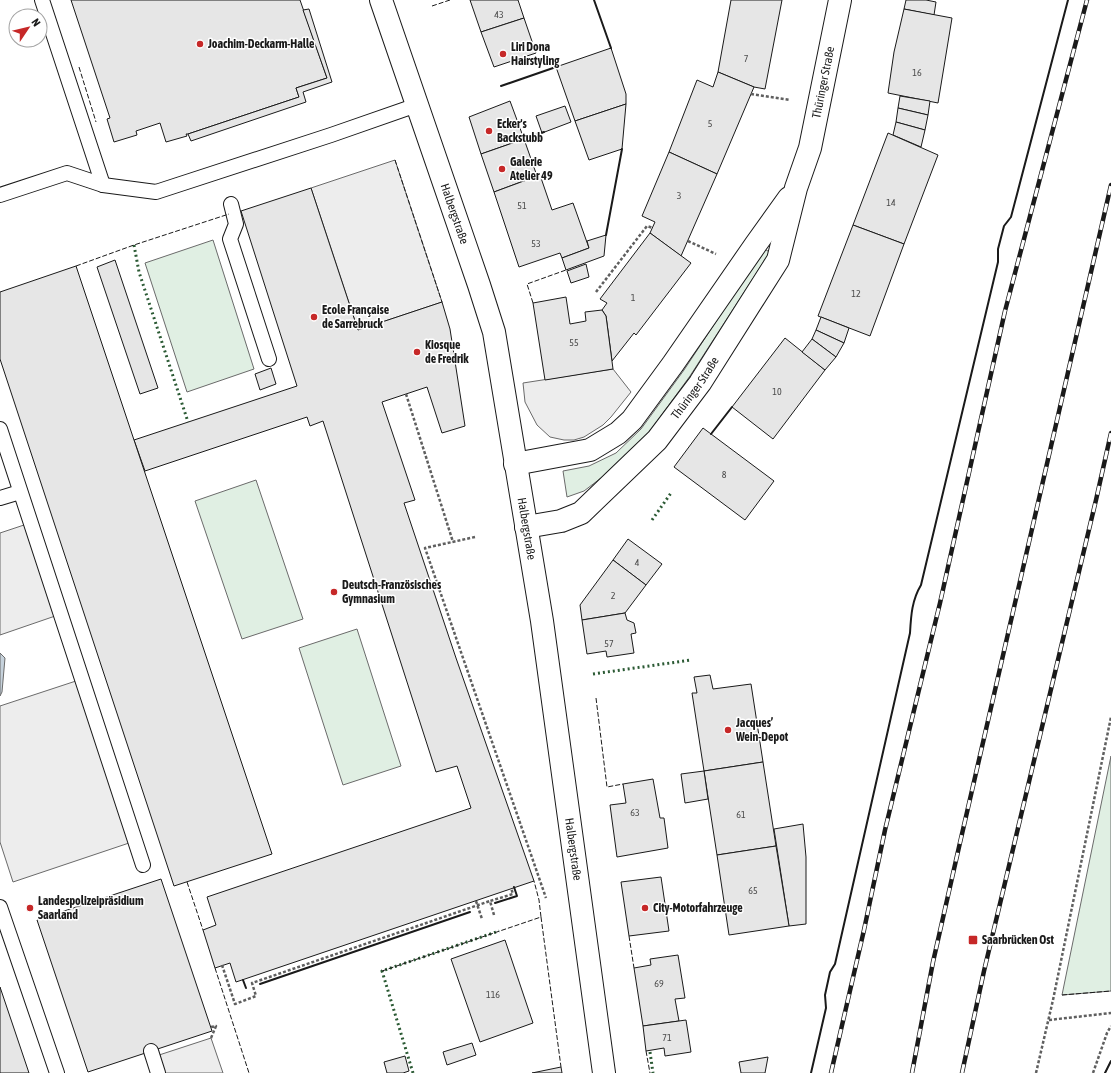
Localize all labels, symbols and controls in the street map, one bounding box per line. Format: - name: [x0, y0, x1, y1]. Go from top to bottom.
- north arrow: [8, 8, 48, 48]
- house number: 43: [494, 9, 504, 20]
- text: N: [29, 16, 43, 28]
- place label: Joachim-Deckarm-Halle: [207, 37, 315, 51]
- marker: Joachim-Deckarm-Halle: [195, 39, 205, 49]
- place label: Liri Dona Hairstyling: [511, 40, 560, 68]
- street label: Thüringer Straße: [809, 45, 837, 120]
- marker: Liri Dona Hairstyling: [498, 49, 508, 59]
- house number: 7: [744, 53, 749, 64]
- house number: 16: [912, 67, 922, 78]
- place label: Ecker's Backstubb: [497, 117, 543, 145]
- house number: 5: [708, 118, 713, 129]
- marker: Ecker's Backstubb: [484, 126, 494, 136]
- place label: Galerie Atelier 49: [509, 155, 553, 183]
- marker: Galerie Atelier 49: [497, 164, 507, 174]
- street label: Halbergstraße: [438, 182, 471, 246]
- house number: 3: [677, 190, 682, 201]
- house number: 14: [886, 197, 896, 208]
- house number: 51: [517, 200, 527, 211]
- house number: 53: [531, 238, 541, 249]
- house number: 12: [851, 288, 861, 299]
- house number: 1: [631, 292, 636, 303]
- place label: Ecole Française de Sarrebruck: [322, 303, 390, 331]
- marker: Ecole Française de Sarrebruck: [309, 312, 319, 322]
- house number: 55: [569, 337, 579, 348]
- place label: Kiosque de Fredrik: [425, 338, 469, 366]
- marker: Kiosque de Fredrik: [412, 347, 422, 357]
- street label: Thüringer Straße: [668, 354, 722, 422]
- house number: 10: [772, 386, 782, 397]
- house number: 8: [722, 469, 727, 480]
- street label: Halbergstraße: [515, 496, 539, 561]
- house number: 4: [635, 557, 640, 568]
- place label: Deutsch-Französisches Gymnasium: [342, 578, 442, 606]
- marker: Deutsch-Französisches Gymnasium: [329, 587, 339, 597]
- house number: 2: [611, 590, 616, 601]
- house number: 57: [604, 638, 614, 649]
- place label: Jacques’ Wein-Depot: [735, 716, 789, 744]
- marker: Jacques’ Wein-Depot: [723, 725, 733, 735]
- house number: 63: [630, 807, 640, 818]
- house number: 61: [736, 809, 746, 820]
- street label: Halbergstraße: [562, 817, 585, 881]
- house number: 65: [748, 885, 758, 896]
- place label: Landespolizeipräsidium Saarland: [38, 894, 144, 922]
- place label: City-Motorfahrzeuge: [653, 901, 743, 915]
- marker: Landespolizeipräsidium Saarland: [25, 903, 35, 913]
- marker: City-Motorfahrzeuge: [640, 903, 650, 913]
- place label: Saarbrücken Ost: [982, 933, 1054, 947]
- marker: Saarbrücken Ost: [967, 934, 979, 946]
- house number: 69: [654, 978, 664, 989]
- house number: 116: [486, 989, 500, 1000]
- house number: 71: [662, 1032, 672, 1043]

